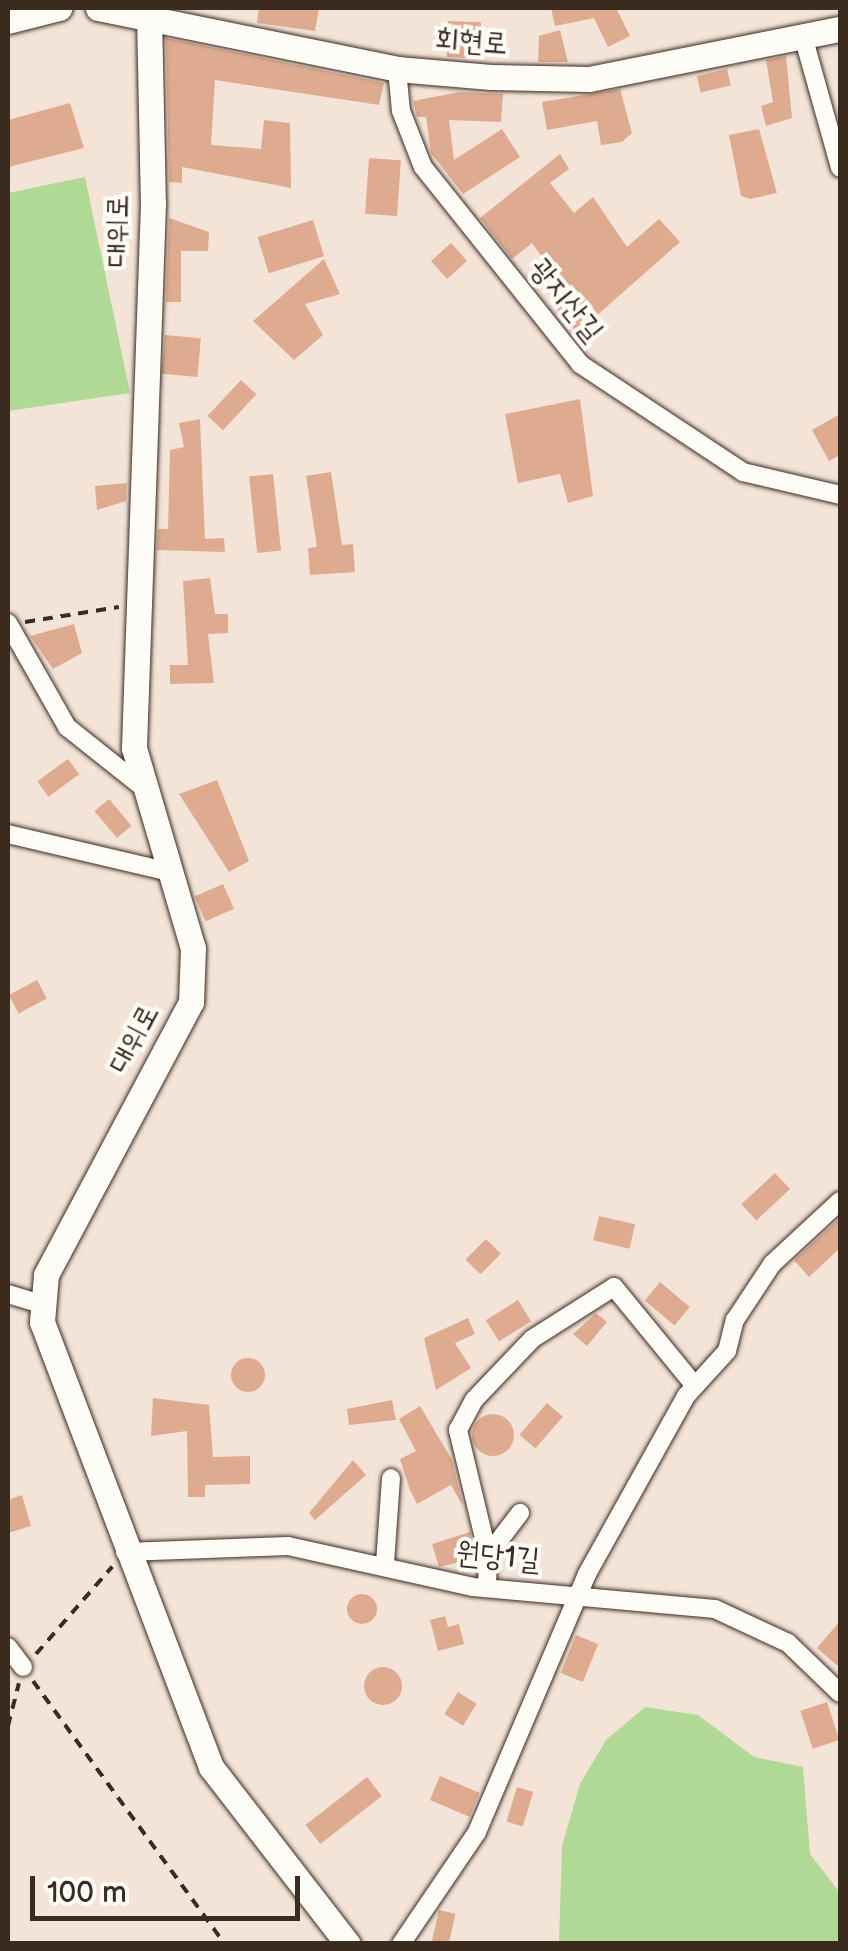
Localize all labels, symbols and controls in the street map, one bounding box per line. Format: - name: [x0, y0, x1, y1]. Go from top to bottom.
- street label: 회현로: [434, 22, 508, 62]
- street label: 대위로: [99, 194, 137, 268]
- street label: 광지산길: [522, 251, 610, 349]
- street label: 대위로: [101, 999, 167, 1079]
- street label: 원당1길: [455, 1535, 541, 1579]
- scale bar: [35, 1856, 305, 1918]
- text: 100 m: [47, 1875, 127, 1911]

